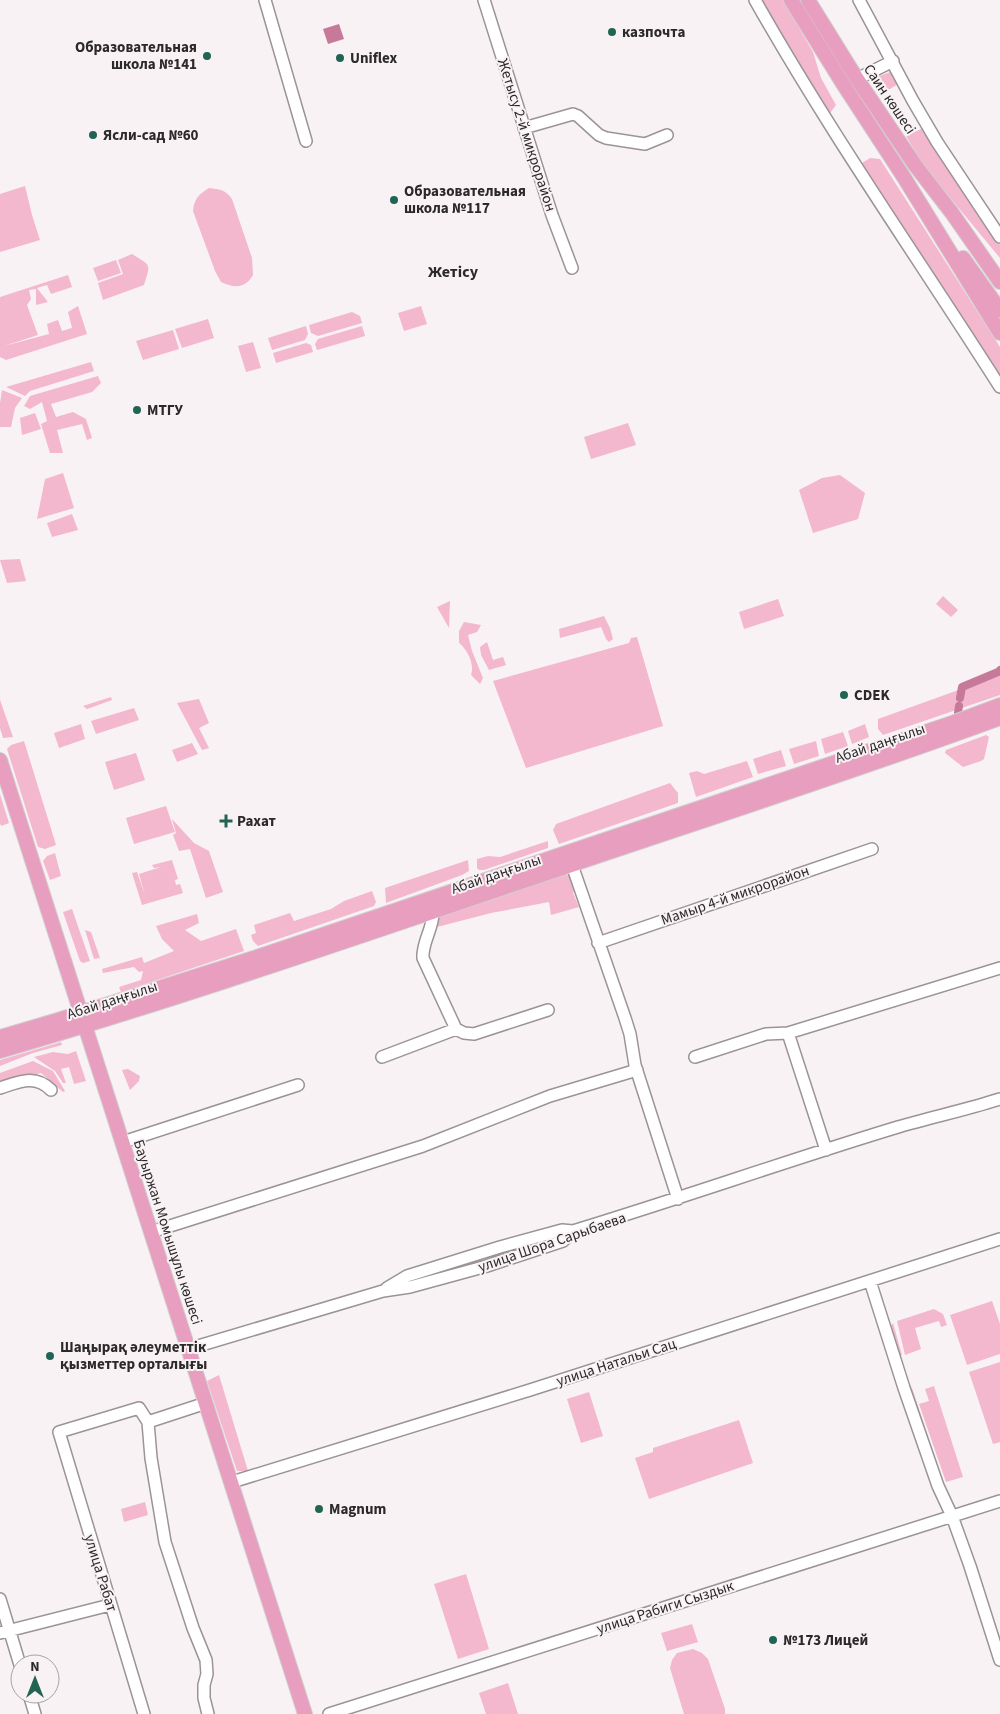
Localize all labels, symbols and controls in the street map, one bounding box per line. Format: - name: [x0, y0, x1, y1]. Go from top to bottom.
- place label: казпочта: [622, 22, 685, 43]
- marker: казпочта: [606, 26, 618, 38]
- place label: Образовательная школа №141: [75, 37, 197, 75]
- place label: Uniflex: [350, 48, 398, 69]
- marker: Образовательная школа №141: [201, 50, 213, 62]
- marker: Uniflex: [334, 52, 346, 64]
- street label: Жетысу 2-й микрорайон: [492, 56, 561, 214]
- street label: Саин көшесі: [858, 60, 921, 139]
- place label: Ясли-сад №60: [103, 125, 199, 146]
- marker: Ясли-сад №60: [87, 129, 99, 141]
- place label: Образовательная школа №117: [404, 181, 526, 219]
- marker: Образовательная школа №117: [388, 194, 400, 206]
- district label: Жетісу: [428, 261, 479, 283]
- place label: МТГУ: [147, 400, 184, 421]
- marker: МТГУ: [131, 404, 143, 416]
- place label: CDEK: [854, 685, 890, 706]
- marker: CDEK: [838, 689, 850, 701]
- street label: Абай даңғылы: [832, 718, 928, 769]
- place label: Рахат: [237, 811, 276, 832]
- marker: Рахат: [219, 814, 233, 828]
- street label: Абай даңғылы: [448, 849, 544, 900]
- street label: Мамыр 4-й микрорайон: [658, 860, 812, 931]
- street label: Абай даңғылы: [64, 976, 160, 1025]
- street label: Бауыржан Момышұлы көшесі: [128, 1137, 207, 1327]
- street label: улица Шора Сарыбаева: [475, 1207, 629, 1278]
- street label: улица Натальи Сац: [554, 1333, 679, 1392]
- place label: Шаңырақ әлеуметтік қызметтер орталығы: [60, 1337, 207, 1375]
- marker: Шаңырақ әлеуметтік қызметтер орталығы: [44, 1350, 56, 1362]
- place label: Magnum: [329, 1499, 386, 1520]
- marker: Magnum: [313, 1503, 325, 1515]
- street label: улица Рабат: [79, 1532, 122, 1615]
- street label: улица Рабиги Сыздык: [594, 1575, 737, 1640]
- place label: №173 Лицей: [783, 1630, 868, 1651]
- marker: №173 Лицей: [767, 1634, 779, 1646]
- north arrow: [10, 1654, 60, 1704]
- text: N: [30, 1657, 40, 1677]

